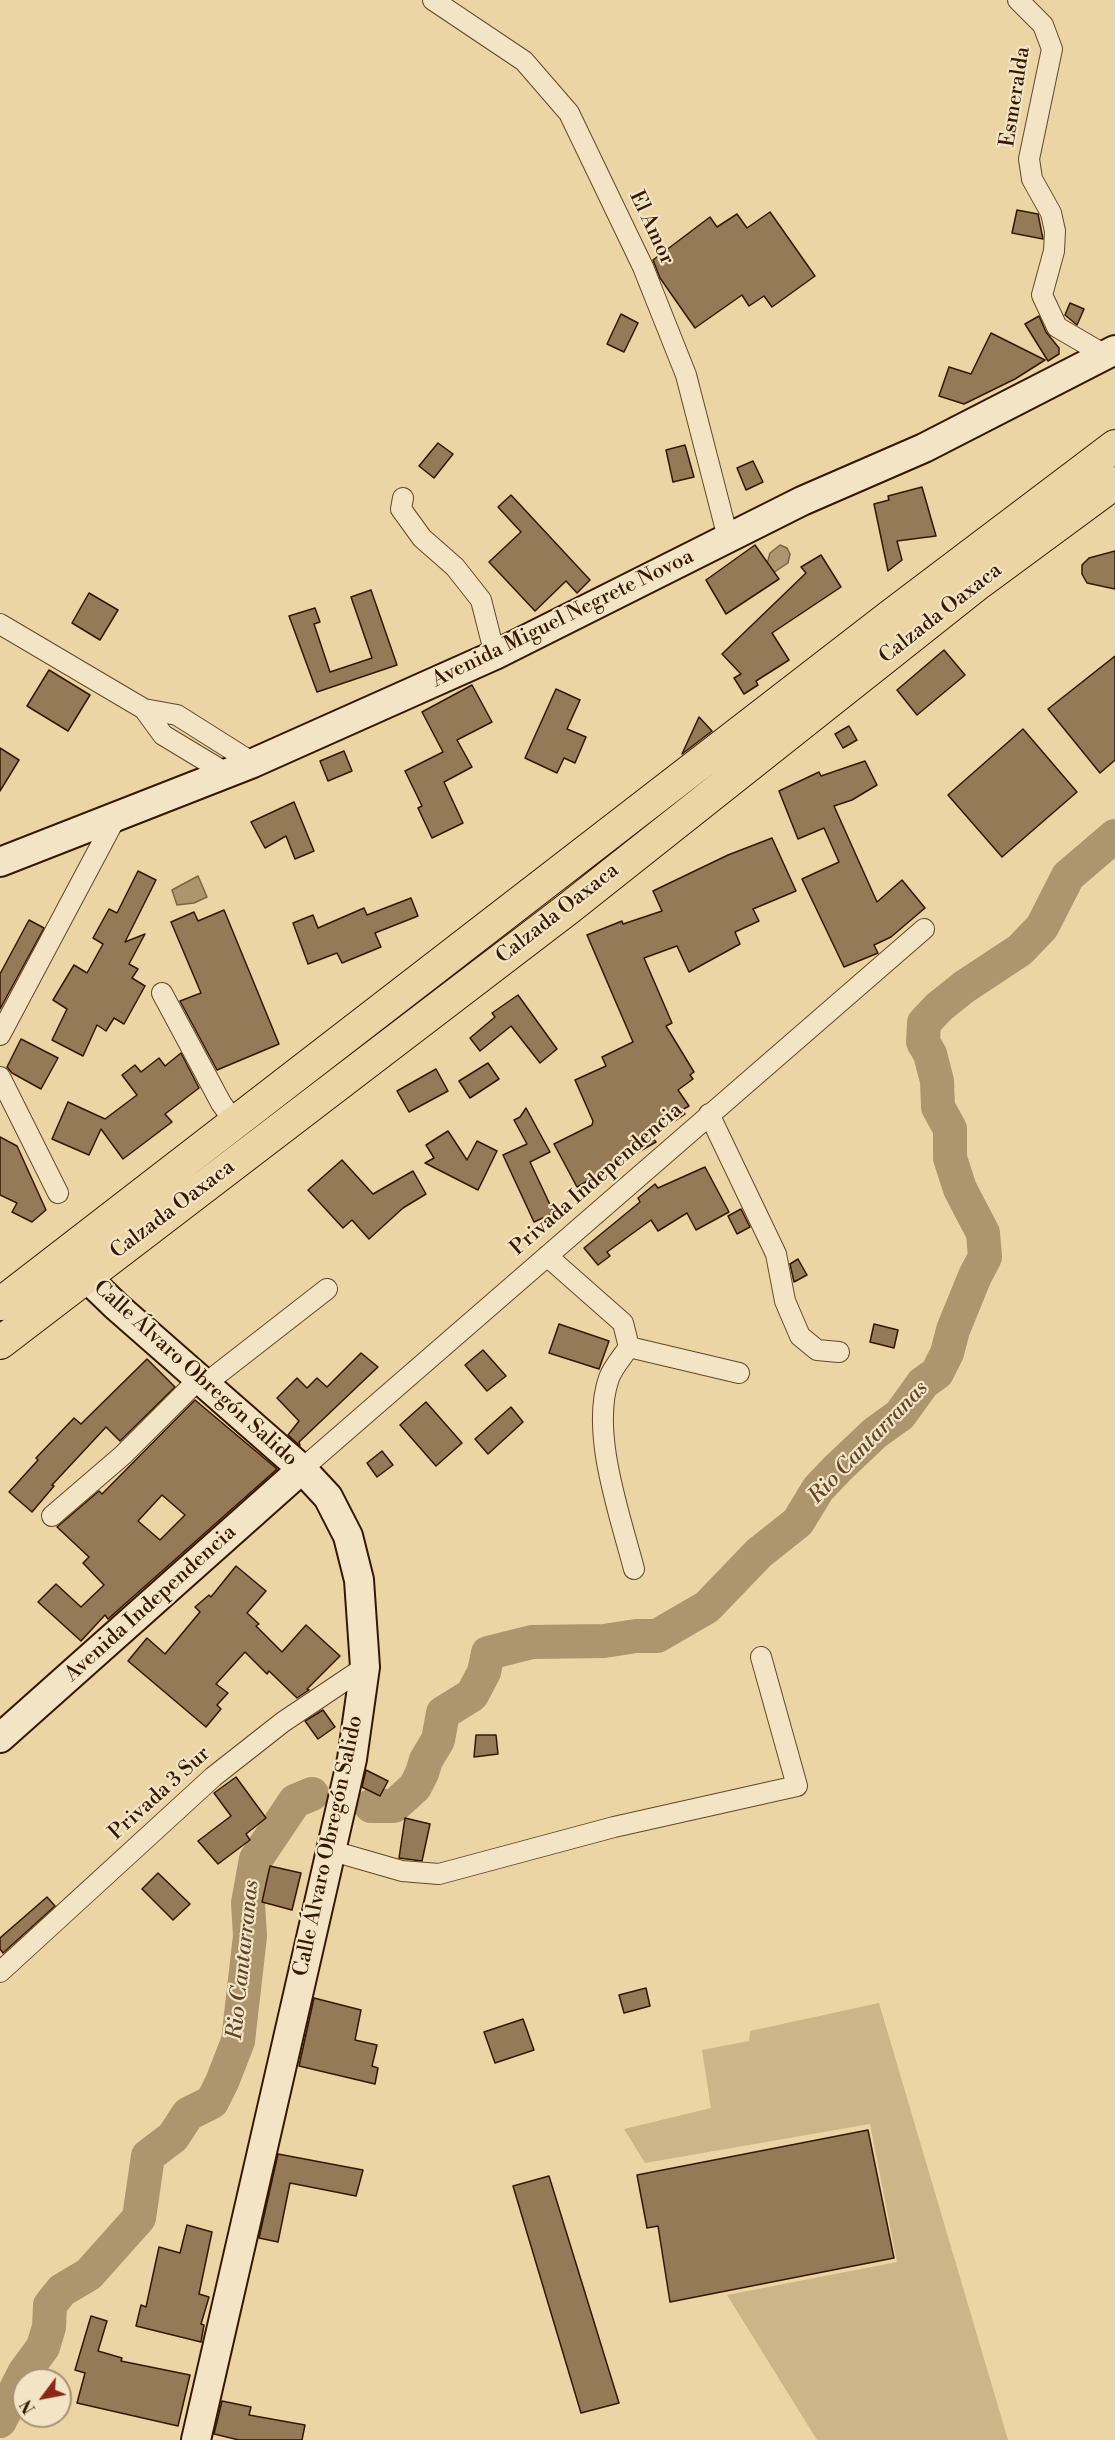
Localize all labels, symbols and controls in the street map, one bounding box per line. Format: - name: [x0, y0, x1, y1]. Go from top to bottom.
- street label: Esmeralda: [996, 45, 1036, 149]
- street label: El Amor: [623, 187, 679, 269]
- street label: Avenida Miguel Negrete Novoa: [428, 545, 698, 693]
- street label: Calzada Oaxaca: [875, 558, 1007, 670]
- street label: Calzada Oaxaca: [492, 858, 624, 970]
- street label: Privada Independencia: [506, 1098, 688, 1262]
- street label: Calzada Oaxaca: [106, 1155, 240, 1265]
- street label: Calle Álvaro Obregón Salido: [88, 1276, 302, 1472]
- water label: Rio Cantarranas: [804, 1376, 934, 1510]
- street label: Avenida Independencia: [60, 1520, 242, 1688]
- street label: Calle Álvaro Obregón Salido: [289, 1713, 369, 1979]
- street label: Privada 3 Sur: [104, 1742, 216, 1846]
- water label: Rio Cantarranas: [222, 1879, 266, 2041]
- north arrow: [12, 2368, 72, 2428]
- text: N: [17, 2396, 40, 2417]

